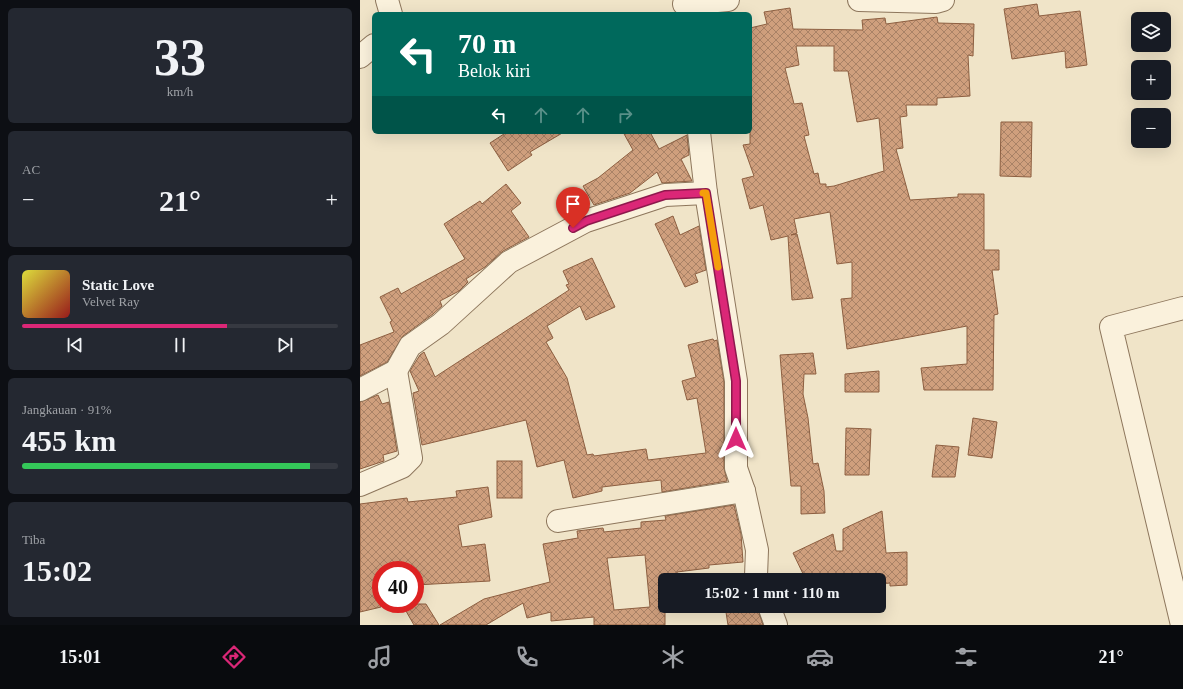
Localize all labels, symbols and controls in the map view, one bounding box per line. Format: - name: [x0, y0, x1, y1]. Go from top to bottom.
- map controls: [1131, 12, 1171, 148]
- button: layers: [1131, 12, 1171, 52]
- icon: left: [392, 28, 444, 80]
- text: 70 m: [458, 28, 516, 59]
- text: 33: [154, 29, 206, 86]
- button: +: [1131, 60, 1171, 100]
- text: Belok kiri: [458, 61, 531, 81]
- text: km/h: [167, 84, 193, 99]
- icon: left: [488, 104, 510, 126]
- icon: ahead: [530, 104, 552, 126]
- icon: ahead: [572, 104, 594, 126]
- icon: right: [614, 104, 636, 126]
- button: −: [1131, 108, 1171, 148]
- text: AC: [22, 162, 40, 177]
- text: 21°: [159, 184, 201, 217]
- text: −: [22, 187, 34, 212]
- text: +: [326, 187, 338, 212]
- pin: [556, 187, 590, 228]
- icon: arrive: [562, 193, 584, 215]
- text: Static Love: [82, 277, 154, 293]
- text: Velvet Ray: [82, 294, 139, 309]
- icon: previous: [64, 334, 86, 356]
- icon: pause: [169, 334, 191, 356]
- icon: next: [274, 334, 296, 356]
- text: Jangkauan · 91%: [22, 402, 112, 417]
- position arrow: [715, 418, 757, 460]
- text: 455 km: [22, 424, 116, 457]
- text: Tiba: [22, 532, 45, 547]
- text: 15:02: [22, 554, 92, 587]
- speed limit sign: 40: [372, 561, 424, 613]
- text: 15:02 · 1 mnt · 110 m: [705, 585, 840, 601]
- icon: directions: [220, 643, 248, 671]
- icon: music: [366, 643, 394, 671]
- icon: phone: [513, 643, 541, 671]
- icon: climate: [659, 643, 687, 671]
- icon: car: [806, 643, 834, 671]
- icon: filters: [952, 643, 980, 671]
- text: 15:01: [59, 647, 101, 667]
- text: 21°: [1099, 647, 1124, 667]

